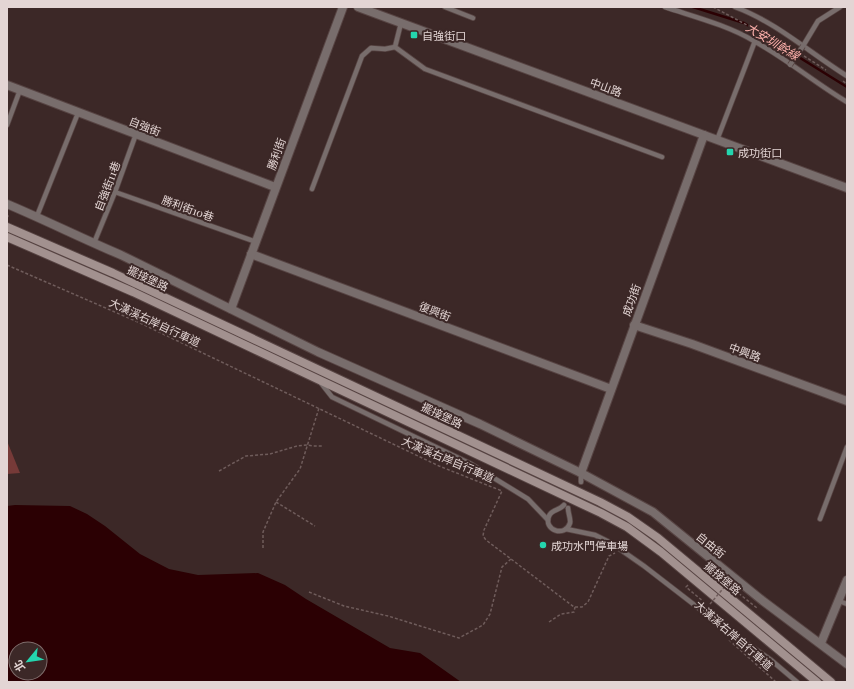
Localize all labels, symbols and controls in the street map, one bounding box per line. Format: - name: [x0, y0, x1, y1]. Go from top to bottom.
- water label: 大安圳幹線: [743, 19, 805, 64]
- place label: 自強街口: [422, 28, 466, 43]
- marker: 自強街口: [409, 30, 419, 40]
- street label: 中山路: [588, 74, 624, 100]
- street label: 自強街: [127, 113, 163, 139]
- street label: 勝利街: [263, 136, 289, 172]
- place label: 成功街口: [738, 145, 782, 160]
- marker: 成功街口: [725, 147, 735, 157]
- street label: 自強街11巷: [91, 159, 123, 213]
- street label: 勝利街10巷: [160, 192, 216, 224]
- street label: 擺接堡路: [125, 262, 171, 294]
- street label: 成功街: [618, 282, 644, 318]
- street label: 大漢溪右岸自行車道: [107, 294, 203, 350]
- street label: 復興街: [417, 298, 453, 324]
- street label: 中興路: [727, 339, 763, 365]
- street label: 擺接堡路: [419, 399, 465, 431]
- street label: 大漢溪右岸自行車道: [400, 433, 496, 485]
- street label: 自由街: [693, 529, 729, 561]
- place label: 成功水門停車場: [551, 538, 628, 553]
- marker: 成功水門停車場: [538, 540, 548, 550]
- street label: 擺接堡路: [701, 558, 745, 598]
- street label: 大漢溪右岸自行車道: [692, 597, 776, 673]
- north arrow: [8, 641, 48, 681]
- text: 北: [10, 658, 28, 675]

